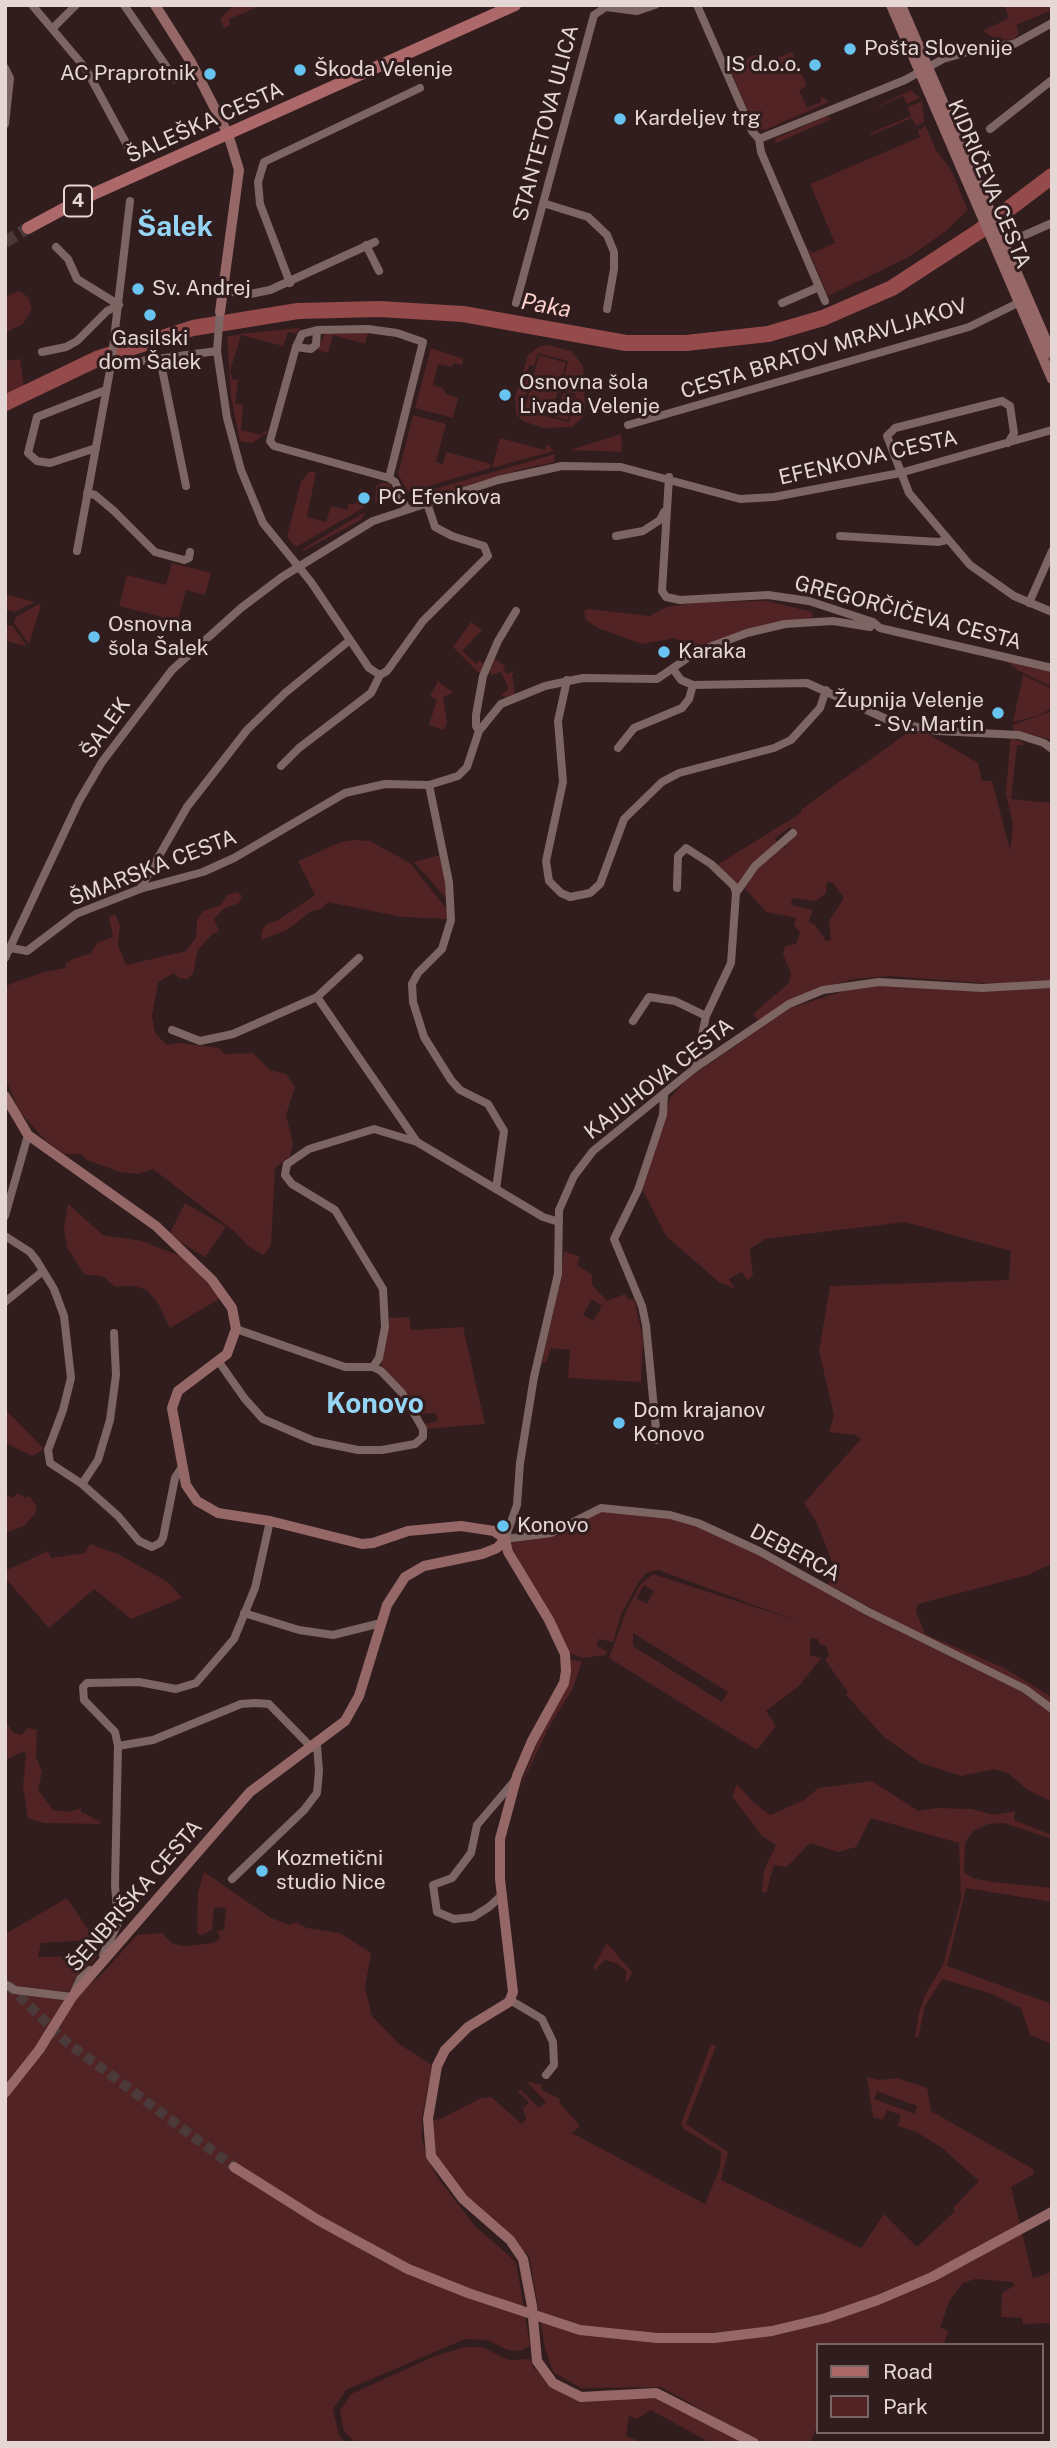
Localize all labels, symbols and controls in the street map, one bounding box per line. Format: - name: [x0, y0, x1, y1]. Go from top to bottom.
- street label: STANTETOVA ULICA: [508, 22, 584, 224]
- place label: Pošta Slovenije: [864, 36, 1013, 62]
- marker: Pošta Slovenije: [842, 41, 858, 57]
- place label: IS d.o.o.: [725, 52, 801, 78]
- place label: Škoda Velenje: [314, 57, 453, 83]
- marker: IS d.o.o.: [807, 57, 823, 73]
- place label: AC Praprotnik: [60, 61, 196, 87]
- marker: Škoda Velenje: [292, 62, 308, 78]
- marker: AC Praprotnik: [202, 66, 218, 82]
- street label: ŠALEŠKA CESTA: [123, 77, 287, 169]
- street label: KIDRIČEVA CESTA: [942, 96, 1036, 272]
- place label: Kardeljev trg: [634, 106, 761, 132]
- marker: Kardeljev trg: [612, 111, 628, 127]
- road number: 4: [64, 186, 92, 216]
- district label: Šalek: [137, 210, 213, 244]
- place label: Sv. Andrej: [152, 276, 251, 302]
- marker: Sv. Andrej: [130, 281, 146, 297]
- water label: Paka: [519, 288, 573, 324]
- street label: CESTA BRATOV MRAVLJAKOV: [678, 293, 970, 405]
- marker: Gasilski dom Šalek: [142, 307, 158, 323]
- place label: Gasilski dom Šalek: [99, 326, 201, 376]
- place label: Osnovna šola Livada Velenje: [519, 370, 660, 420]
- marker: Osnovna šola Livada Velenje: [497, 387, 513, 403]
- street label: EFENKOVA CESTA: [776, 425, 960, 491]
- place label: PC Efenkova: [378, 485, 501, 511]
- marker: PC Efenkova: [356, 490, 372, 506]
- street label: GREGORČIČEVA CESTA: [792, 571, 1024, 655]
- place label: Osnovna šola Šalek: [108, 612, 209, 662]
- marker: Osnovna šola Šalek: [86, 629, 102, 645]
- place label: Karaka: [678, 639, 746, 665]
- marker: Karaka: [656, 644, 672, 660]
- place label: Župnija Velenje - Sv. Martin: [834, 688, 984, 738]
- street label: ŠALEK: [76, 693, 136, 763]
- marker: Župnija Velenje - Sv. Martin: [990, 705, 1006, 721]
- street label: ŠMARSKA CESTA: [66, 825, 240, 911]
- street label: KAJUHOVA CESTA: [579, 1013, 739, 1145]
- district label: Konovo: [326, 1387, 424, 1421]
- place label: Dom krajanov Konovo: [633, 1398, 765, 1448]
- marker: Dom krajanov Konovo: [611, 1415, 627, 1431]
- place label: Konovo: [517, 1513, 589, 1539]
- marker: Konovo: [495, 1518, 511, 1534]
- street label: DEBERCA: [746, 1519, 844, 1587]
- street label: ŠENBRIŠKA CESTA: [62, 1815, 208, 1977]
- place label: Kozmetični studio Nice: [276, 1846, 386, 1896]
- marker: Kozmetični studio Nice: [254, 1863, 270, 1879]
- legend: [816, 2343, 1043, 2434]
- text: Road: [883, 2359, 933, 2384]
- text: Park: [883, 2394, 928, 2419]

